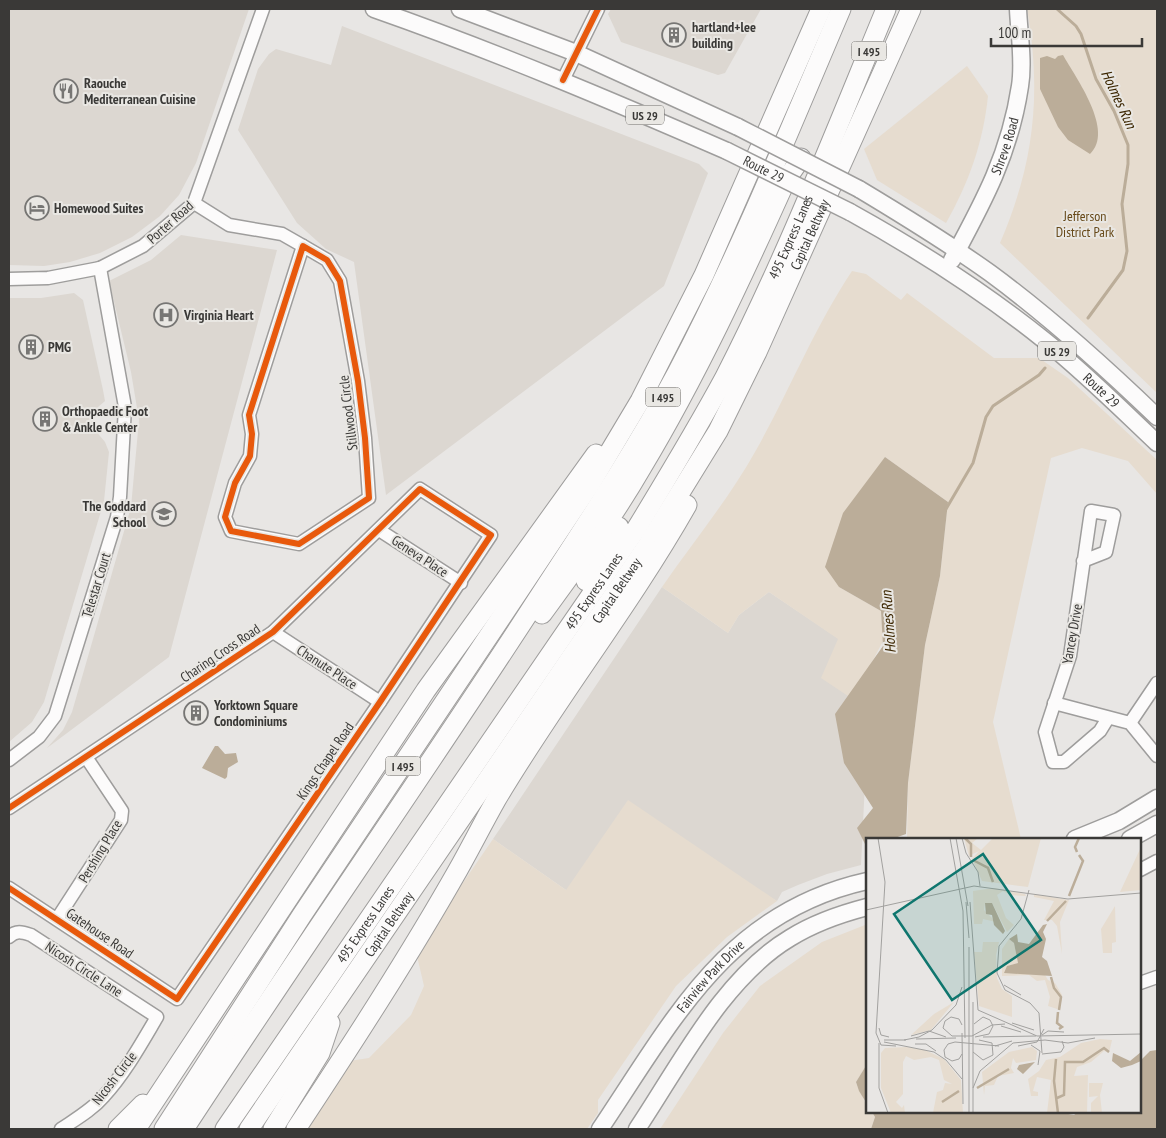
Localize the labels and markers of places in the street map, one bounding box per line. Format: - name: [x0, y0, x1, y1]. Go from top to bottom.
- place label: hartland+lee building: [692, 18, 756, 52]
- building icon: hartland+lee building: [661, 22, 687, 48]
- place label: Raouche Mediterranean Cuisine: [84, 74, 196, 108]
- restaurant icon: Raouche Mediterranean Cuisine: [53, 78, 79, 104]
- hotel icon: Homewood Suites: [24, 195, 50, 221]
- place label: Homewood Suites: [54, 199, 143, 217]
- hospital icon: Virginia Heart: [153, 302, 179, 328]
- place label: Virginia Heart: [183, 306, 254, 324]
- building icon: PMG: [18, 334, 44, 360]
- place label: PMG: [48, 338, 71, 356]
- place label: Orthopaedic Foot & Ankle Center: [62, 402, 148, 436]
- building icon: Orthopaedic Foot & Ankle Center: [32, 406, 58, 432]
- place label: The Goddard School: [83, 497, 147, 531]
- school or university icon: The Goddard School: [151, 501, 177, 527]
- place label: Yorktown Square Condominiums: [213, 696, 298, 730]
- building icon: Yorktown Square Condominiums: [183, 700, 209, 726]

